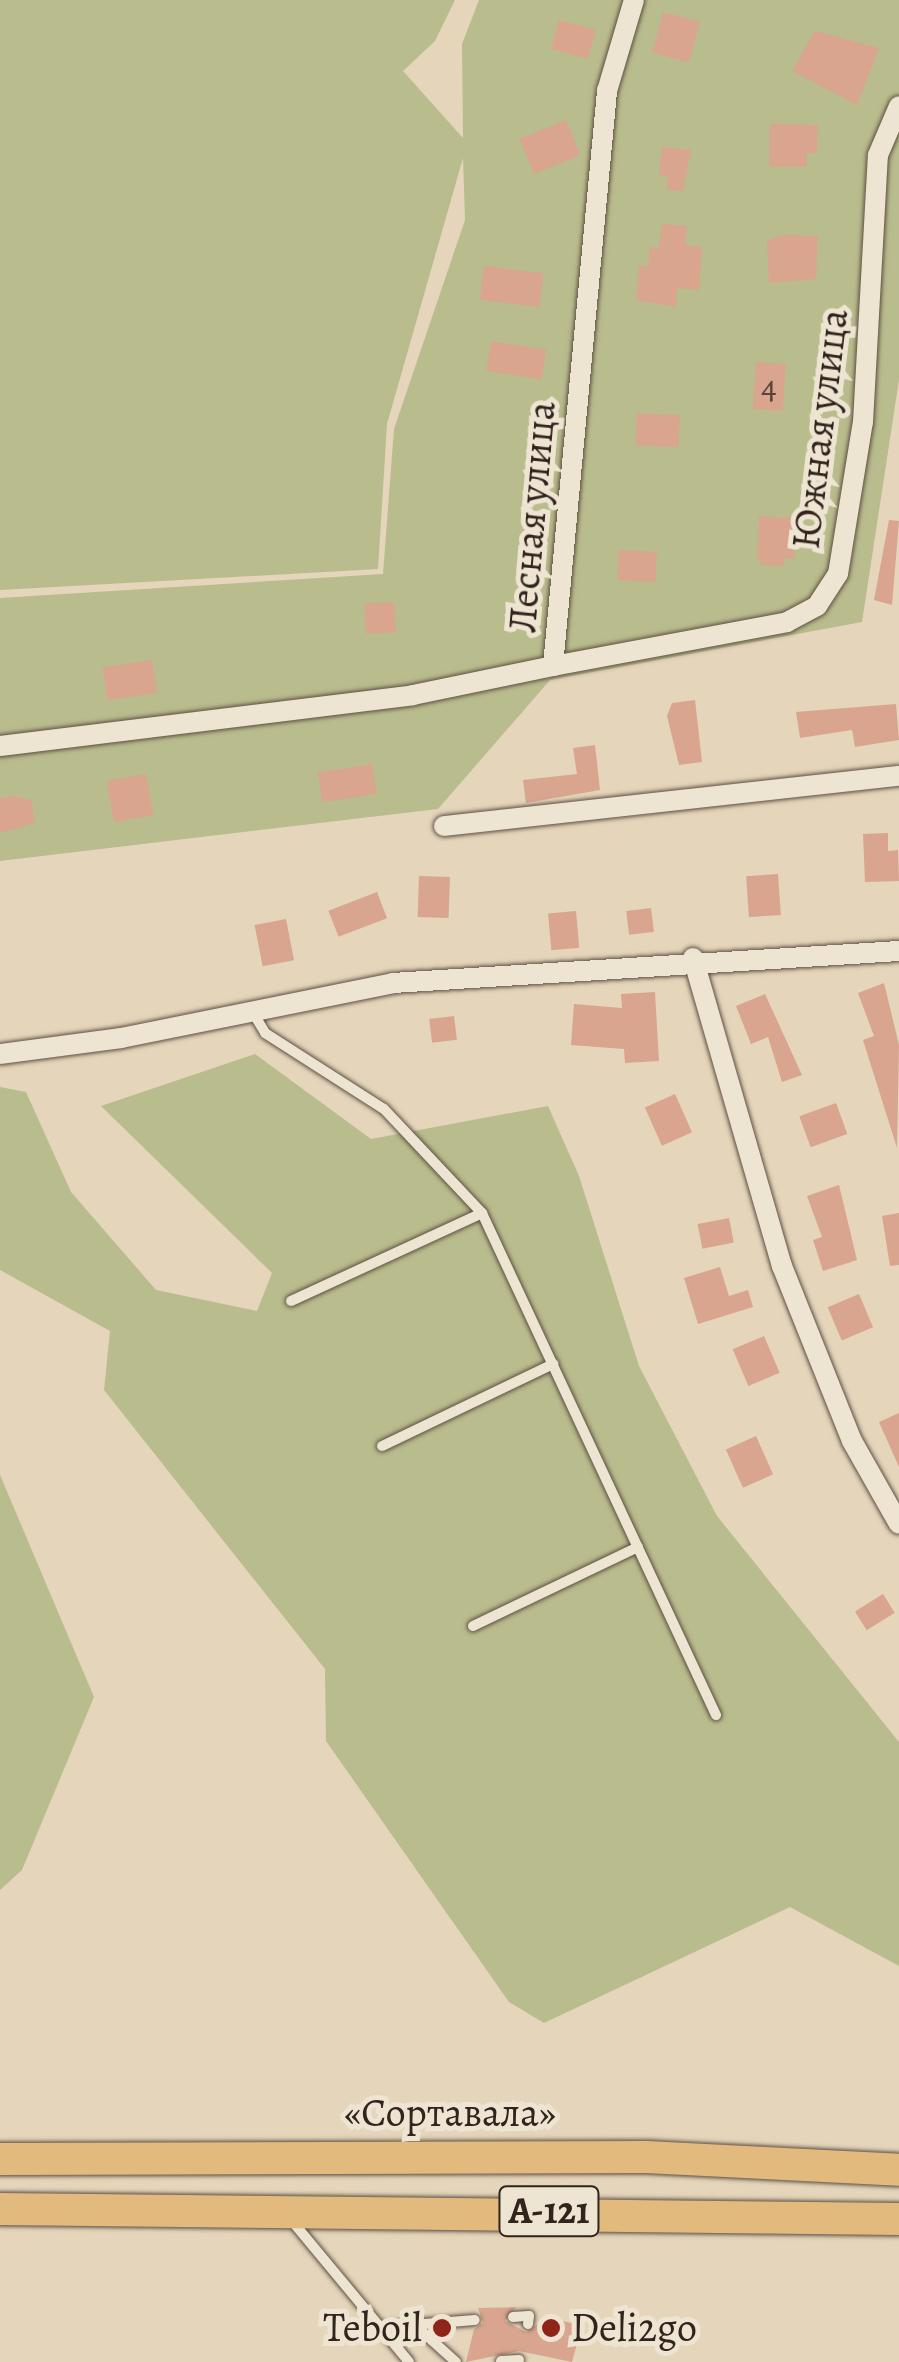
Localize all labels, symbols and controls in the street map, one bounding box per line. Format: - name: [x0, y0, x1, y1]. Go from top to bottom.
- street label: Южная улица: [781, 306, 859, 552]
- house number: 4: [761, 365, 777, 407]
- street label: Лесная улица: [498, 399, 566, 635]
- street label: «Сортавала»: [344, 2089, 556, 2137]
- road number: А-121: [496, 2178, 602, 2244]
- place label: Teboil: [323, 2304, 422, 2352]
- place label: Deli2go: [571, 2304, 697, 2352]
- marker: Teboil: [431, 2317, 453, 2339]
- marker: Deli2go: [540, 2317, 562, 2339]

